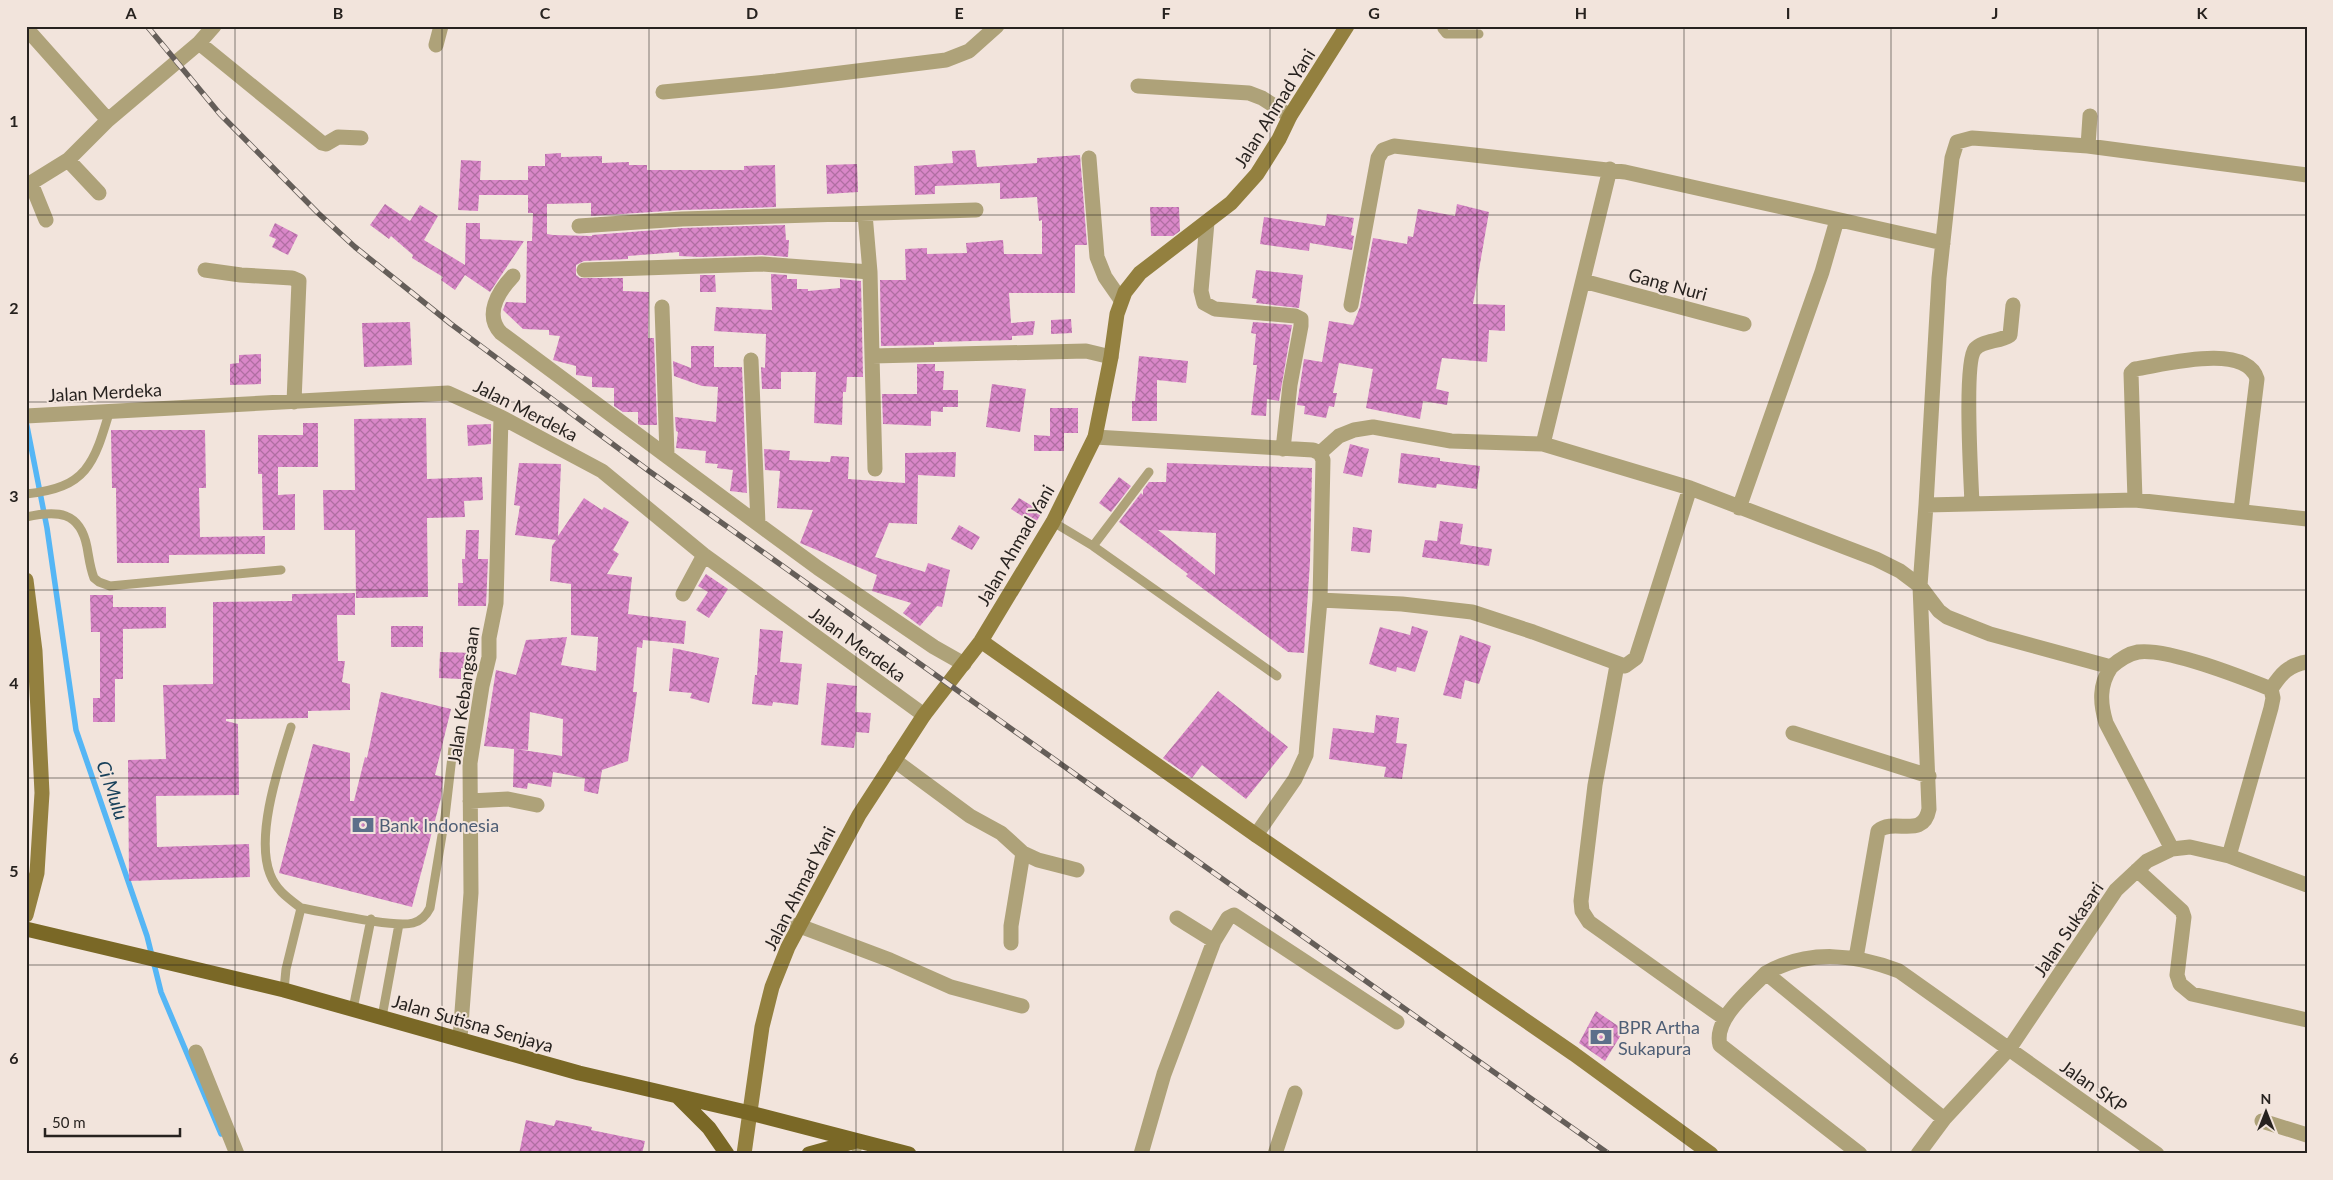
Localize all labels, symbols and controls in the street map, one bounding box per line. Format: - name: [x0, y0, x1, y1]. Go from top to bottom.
- text: A: [124, 3, 137, 22]
- text: B: [333, 3, 343, 22]
- text: C: [540, 3, 551, 22]
- text: D: [746, 3, 758, 22]
- text: E: [954, 3, 964, 22]
- text: F: [1161, 3, 1171, 22]
- text: G: [1368, 3, 1380, 22]
- text: H: [1575, 3, 1587, 22]
- text: I: [1786, 3, 1790, 22]
- text: J: [1992, 3, 1998, 22]
- text: K: [2197, 3, 2209, 22]
- street label: Jalan Ahmad Yani: [1229, 45, 1319, 171]
- text: 1: [9, 111, 19, 130]
- street label: Gang Nuri: [1626, 263, 1710, 305]
- text: 2: [9, 298, 19, 317]
- street label: Jalan Merdeka: [470, 374, 582, 446]
- street label: Jalan Merdeka: [48, 378, 162, 406]
- street label: Jalan Ahmad Yani: [971, 481, 1059, 609]
- text: 3: [9, 486, 19, 505]
- street label: Jalan Merdeka: [805, 602, 911, 686]
- street label: Jalan Kebangsaan: [442, 625, 484, 765]
- text: 4: [9, 673, 19, 692]
- water label: Ci Mulu: [92, 757, 134, 823]
- bank icon: Bank Indonesia: [350, 812, 376, 838]
- place label: Bank Indonesia: [379, 814, 499, 836]
- street label: Jalan Ahmad Yani: [758, 822, 840, 954]
- text: 5: [9, 861, 19, 880]
- street label: Jalan Sukasari: [2028, 878, 2108, 980]
- street label: Jalan Sutisna Senjaya: [390, 989, 556, 1057]
- place label: BPR Artha Sukapura: [1618, 1016, 1700, 1059]
- bank icon: BPR Artha Sukapura: [1588, 1024, 1614, 1050]
- text: 6: [9, 1048, 19, 1067]
- street label: Jalan SKP: [2056, 1055, 2132, 1117]
- north arrow: [2240, 1088, 2290, 1138]
- text: N: [2261, 1090, 2271, 1107]
- scale bar: [45, 1105, 180, 1137]
- text: 50 m: [52, 1113, 86, 1131]

